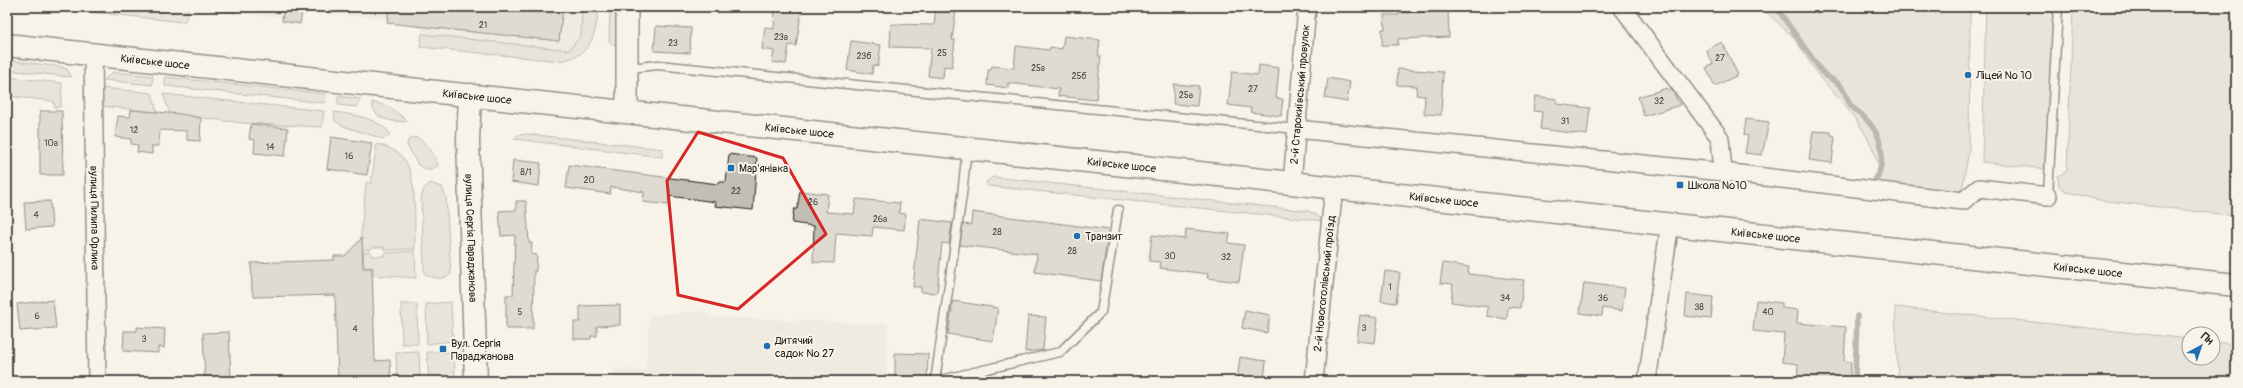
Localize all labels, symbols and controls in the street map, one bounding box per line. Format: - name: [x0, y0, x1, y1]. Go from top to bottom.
- house number: 21: [479, 20, 487, 31]
- street label: 2-й Старокиївський провулок: [1288, 24, 1313, 165]
- house number: 23а: [774, 32, 788, 43]
- house number: 23: [668, 38, 678, 49]
- house number: 25: [937, 48, 947, 59]
- house number: 23б: [857, 51, 871, 62]
- street label: Київське шосе: [120, 52, 191, 72]
- house number: 27: [1715, 53, 1725, 64]
- house number: 25а: [1031, 63, 1045, 74]
- place label: Ліцей № 10: [1975, 69, 2032, 82]
- marker: Ліцей № 10: [1963, 70, 1973, 80]
- house number: 25б: [1071, 71, 1087, 82]
- house number: 27: [1248, 84, 1258, 95]
- street label: Київське шосе: [442, 87, 513, 107]
- house number: 25в: [1179, 90, 1193, 101]
- house number: 32: [1654, 96, 1664, 107]
- house number: 31: [1561, 116, 1569, 127]
- street label: Київське шосе: [764, 121, 835, 141]
- house number: 12: [130, 125, 138, 136]
- house number: 10а: [44, 138, 58, 149]
- house number: 14: [266, 142, 275, 153]
- house number: 16: [345, 151, 353, 162]
- street label: Київське шосе: [1086, 155, 1157, 175]
- place label: Мар'янівка: [739, 162, 788, 175]
- marker: Мар'янівка: [726, 163, 736, 173]
- street label: вулиця Пилипа Орлика: [87, 166, 102, 270]
- house number: 8/1: [520, 167, 532, 178]
- street label: вулиця Сергія Параджанова: [462, 173, 479, 303]
- house number: 20: [583, 175, 595, 186]
- place label: Школа №10: [1688, 179, 1747, 192]
- marker: Школа №10: [1675, 180, 1685, 190]
- house number: 22: [731, 186, 741, 197]
- street label: Київське шосе: [1409, 190, 1479, 210]
- house number: 26: [808, 197, 818, 208]
- house number: 4: [33, 210, 39, 221]
- house number: 26а: [873, 214, 887, 225]
- street label: 2-й Новогоголівський проїзд: [1311, 215, 1338, 352]
- street label: Київське шосе: [1731, 225, 1801, 246]
- house number: 28: [992, 227, 1002, 238]
- place label: Транзит: [1085, 230, 1123, 243]
- marker: Транзит: [1072, 231, 1082, 241]
- house number: 28: [1067, 246, 1077, 257]
- house number: 30: [1164, 251, 1176, 262]
- house number: 32: [1221, 252, 1231, 263]
- street label: Київське шосе: [2053, 260, 2124, 280]
- house number: 1: [1388, 282, 1392, 293]
- house number: 34: [1500, 293, 1511, 304]
- house number: 36: [1598, 293, 1608, 304]
- house number: 38: [1694, 302, 1704, 313]
- house number: 5: [518, 307, 523, 318]
- house number: 40: [1762, 307, 1774, 318]
- house number: 6: [34, 311, 40, 322]
- house number: 3: [1361, 323, 1367, 334]
- house number: 4: [352, 324, 358, 335]
- north arrow: [2181, 326, 2221, 366]
- text: Пн: [2198, 330, 2216, 348]
- house number: 3: [141, 334, 147, 345]
- place label: Дитячий садок № 27: [774, 334, 834, 360]
- place label: Вул. Сергія Параджанова: [451, 337, 514, 363]
- marker: Дитячий садок № 27: [762, 341, 772, 351]
- marker: Вул. Сергія Параджанова: [438, 344, 448, 354]

